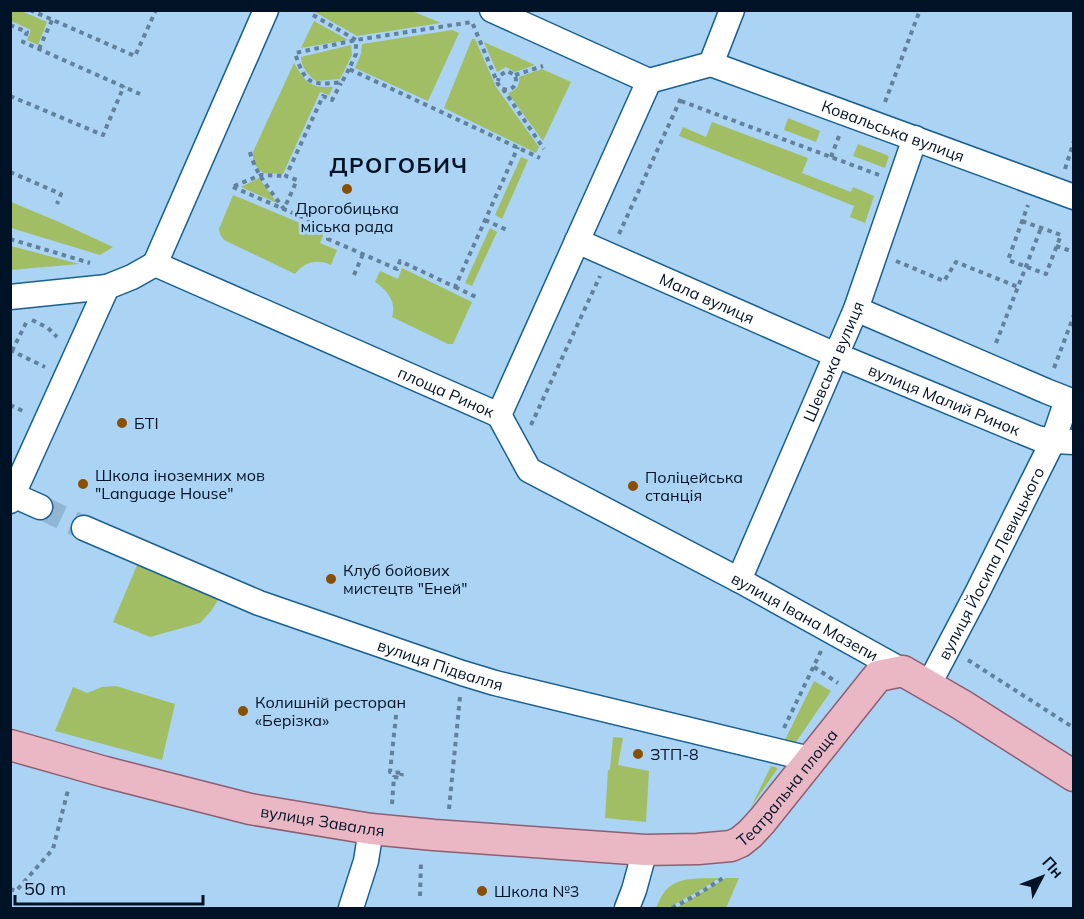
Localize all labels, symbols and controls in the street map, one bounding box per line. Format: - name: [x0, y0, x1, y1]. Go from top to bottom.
- street label: Ковальська вулиця: [819, 95, 967, 166]
- district label: ДРОГОБИЧ: [330, 151, 468, 179]
- marker: Дрогобицька міська рада: [340, 182, 354, 196]
- place label: Дрогобицька міська рада: [295, 198, 399, 236]
- street label: Мала вулиця: [656, 269, 757, 328]
- street label: Шевська вулиця: [799, 299, 868, 425]
- street label: вулиця Малий Ринок: [865, 359, 1023, 440]
- street label: площа Ринок: [395, 362, 498, 422]
- place label: БТІ: [134, 413, 159, 433]
- marker: БТІ: [115, 416, 129, 430]
- street label: вулиця Йосипа Левицького: [934, 464, 1048, 663]
- place label: Школа іноземних мов "Language House": [95, 465, 265, 503]
- place label: Поліцейська станція: [645, 467, 743, 505]
- marker: Школа іноземних мов "Language House": [76, 477, 90, 491]
- marker: Поліцейська станція: [626, 479, 640, 493]
- place label: Клуб бойових мистецтв "Еней": [343, 560, 468, 598]
- street label: вулиця Івана Мазепи: [728, 568, 882, 665]
- marker: Клуб бойових мистецтв "Еней": [324, 572, 338, 586]
- street label: вулиця Підвалля: [375, 635, 505, 695]
- place label: Колишній ресторан «Берізка»: [255, 692, 406, 730]
- marker: Колишній ресторан «Берізка»: [236, 704, 250, 718]
- street label: Театральна площа: [733, 725, 842, 851]
- place label: ЗТП-8: [650, 744, 699, 764]
- marker: ЗТП-8: [631, 747, 645, 761]
- street label: вулиця Завалля: [259, 801, 386, 840]
- north arrow: [1012, 847, 1072, 907]
- text: Пн: [1038, 852, 1068, 882]
- scale bar: [15, 868, 202, 906]
- text: 50 m: [24, 877, 66, 900]
- place label: Школа №3: [494, 881, 579, 901]
- marker: Школа №3: [475, 884, 489, 898]

